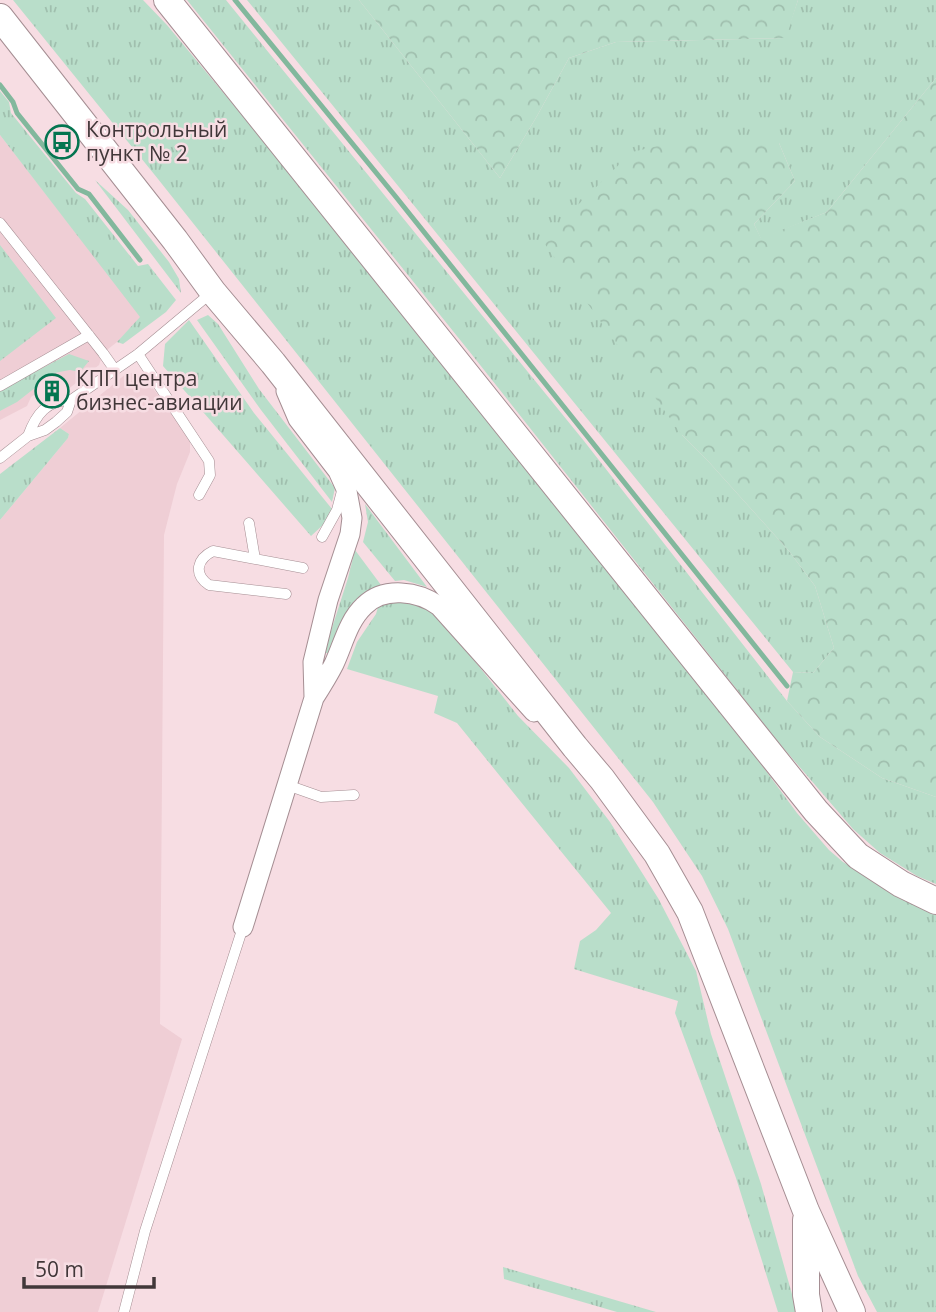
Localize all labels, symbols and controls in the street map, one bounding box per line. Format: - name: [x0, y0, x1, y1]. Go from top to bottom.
- place label: Контрольный пункт № 2: [86, 115, 227, 167]
- bus stop icon: Контрольный пункт № 2: [43, 123, 81, 161]
- place label: КПП центра бизнес-авиации: [76, 364, 242, 416]
- building icon: КПП центра бизнес-авиации: [33, 372, 71, 410]
- scale bar: [24, 1246, 154, 1290]
- text: 50 m: [35, 1255, 84, 1283]

